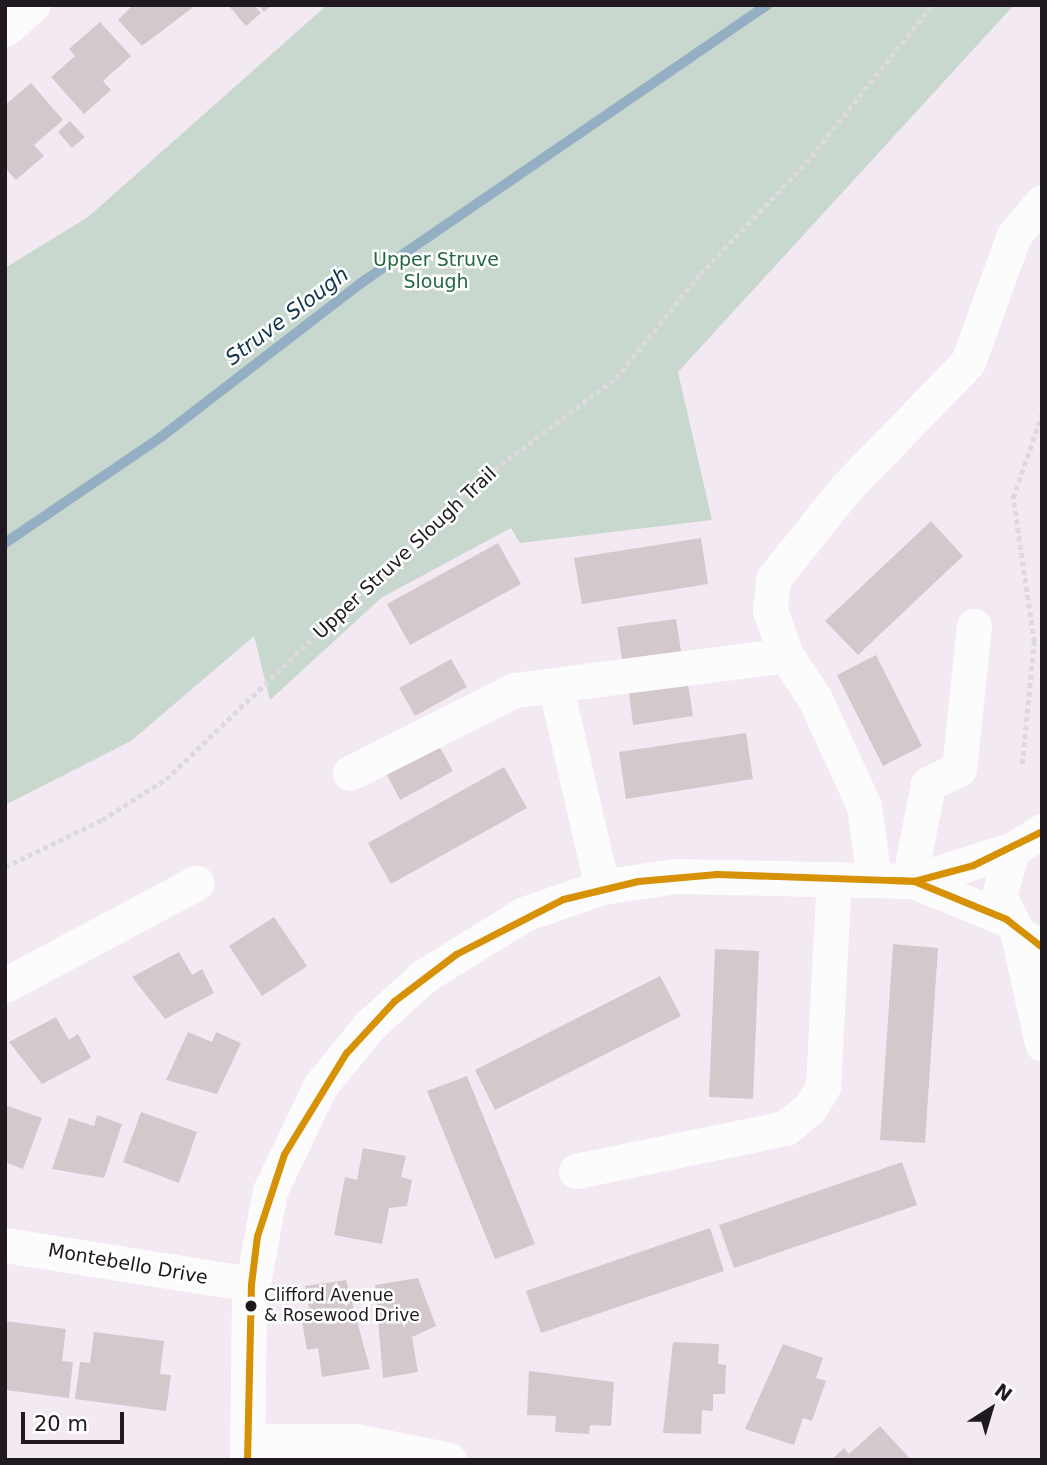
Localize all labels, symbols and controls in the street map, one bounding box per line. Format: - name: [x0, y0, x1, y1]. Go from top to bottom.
- park label: Upper Struve Slough: [373, 249, 499, 293]
- water label: Struve Slough: [221, 262, 353, 370]
- street label: Upper Struve Slough Trail: [309, 462, 501, 644]
- street label: Montebello Drive: [46, 1239, 210, 1289]
- place label: Clifford Avenue & Rosewood Drive: [264, 1286, 420, 1326]
- marker: Clifford Avenue & Rosewood Drive: [244, 1299, 258, 1313]
- north arrow: [956, 1374, 1026, 1444]
- text: N: [991, 1379, 1017, 1406]
- scale bar: [24, 1398, 128, 1442]
- text: 20 m: [34, 1412, 88, 1436]

